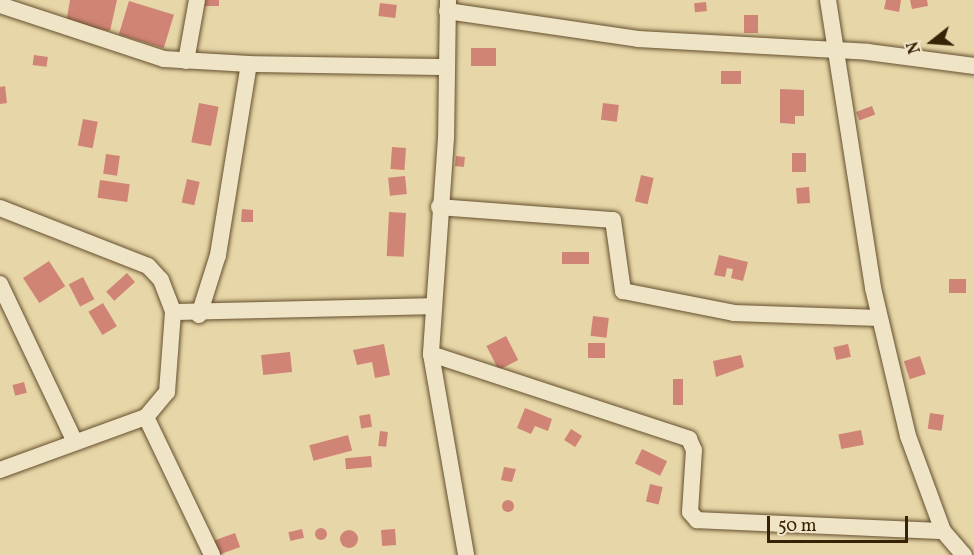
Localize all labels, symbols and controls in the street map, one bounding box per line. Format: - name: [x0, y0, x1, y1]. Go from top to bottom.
- north arrow: [902, 12, 962, 72]
- text: N: [903, 38, 927, 56]
- scale bar: [770, 504, 911, 542]
- text: 50 m: [778, 514, 817, 539]

